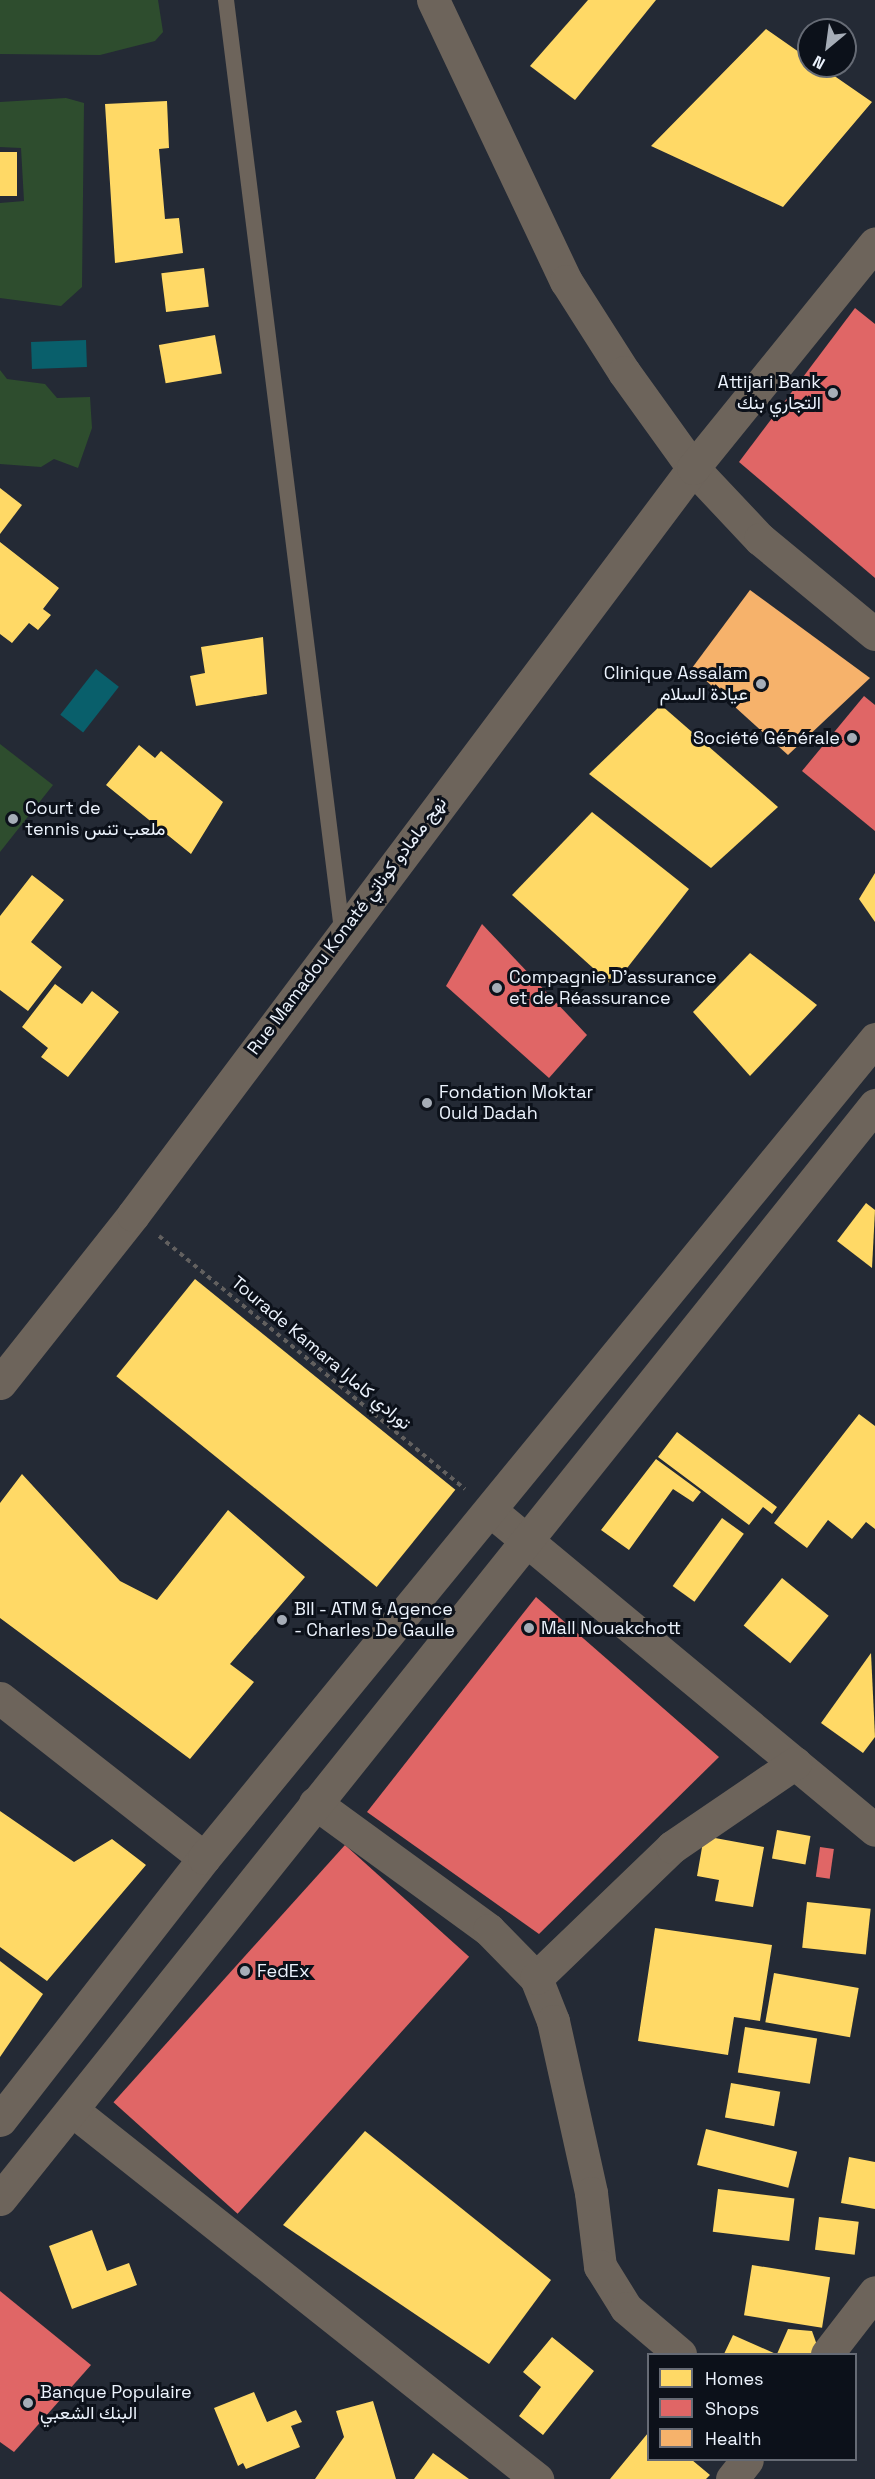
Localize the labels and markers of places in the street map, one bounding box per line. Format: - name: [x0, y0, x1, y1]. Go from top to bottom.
- place label: Attijari Bank التجاري بنك: [718, 372, 821, 415]
- marker: Attijari Bank التجاري بنك: [826, 386, 840, 400]
- place label: Clinique Assalam عيادة السلام: [603, 663, 748, 706]
- marker: Clinique Assalam عيادة السلام: [752, 675, 770, 693]
- place label: Société Générale: [693, 727, 840, 749]
- marker: Société Générale: [845, 731, 859, 745]
- place label: Court de tennis ملعب تنس: [25, 798, 165, 840]
- marker: Court de tennis ملعب تنس: [6, 812, 20, 826]
- place label: Compagnie D'assurance et de Réassurance: [509, 967, 717, 1010]
- marker: Compagnie D'assurance et de Réassurance: [490, 981, 504, 995]
- place label: Fondation Moktar Ould Dadah: [439, 1082, 593, 1124]
- marker: Fondation Moktar Ould Dadah: [420, 1096, 434, 1110]
- place label: BII - ATM & Agence - Charles De Gaulle: [294, 1599, 455, 1642]
- marker: BII - ATM & Agence - Charles De Gaulle: [275, 1613, 289, 1627]
- place label: Mall Nouakchott: [541, 1617, 681, 1639]
- marker: Mall Nouakchott: [522, 1621, 536, 1635]
- place label: FedEx: [257, 1960, 310, 1982]
- marker: FedEx: [238, 1964, 252, 1978]
- place label: Banque Populaire البنك الشعبي: [40, 2382, 192, 2424]
- marker: Banque Populaire البنك الشعبي: [21, 2396, 35, 2410]

